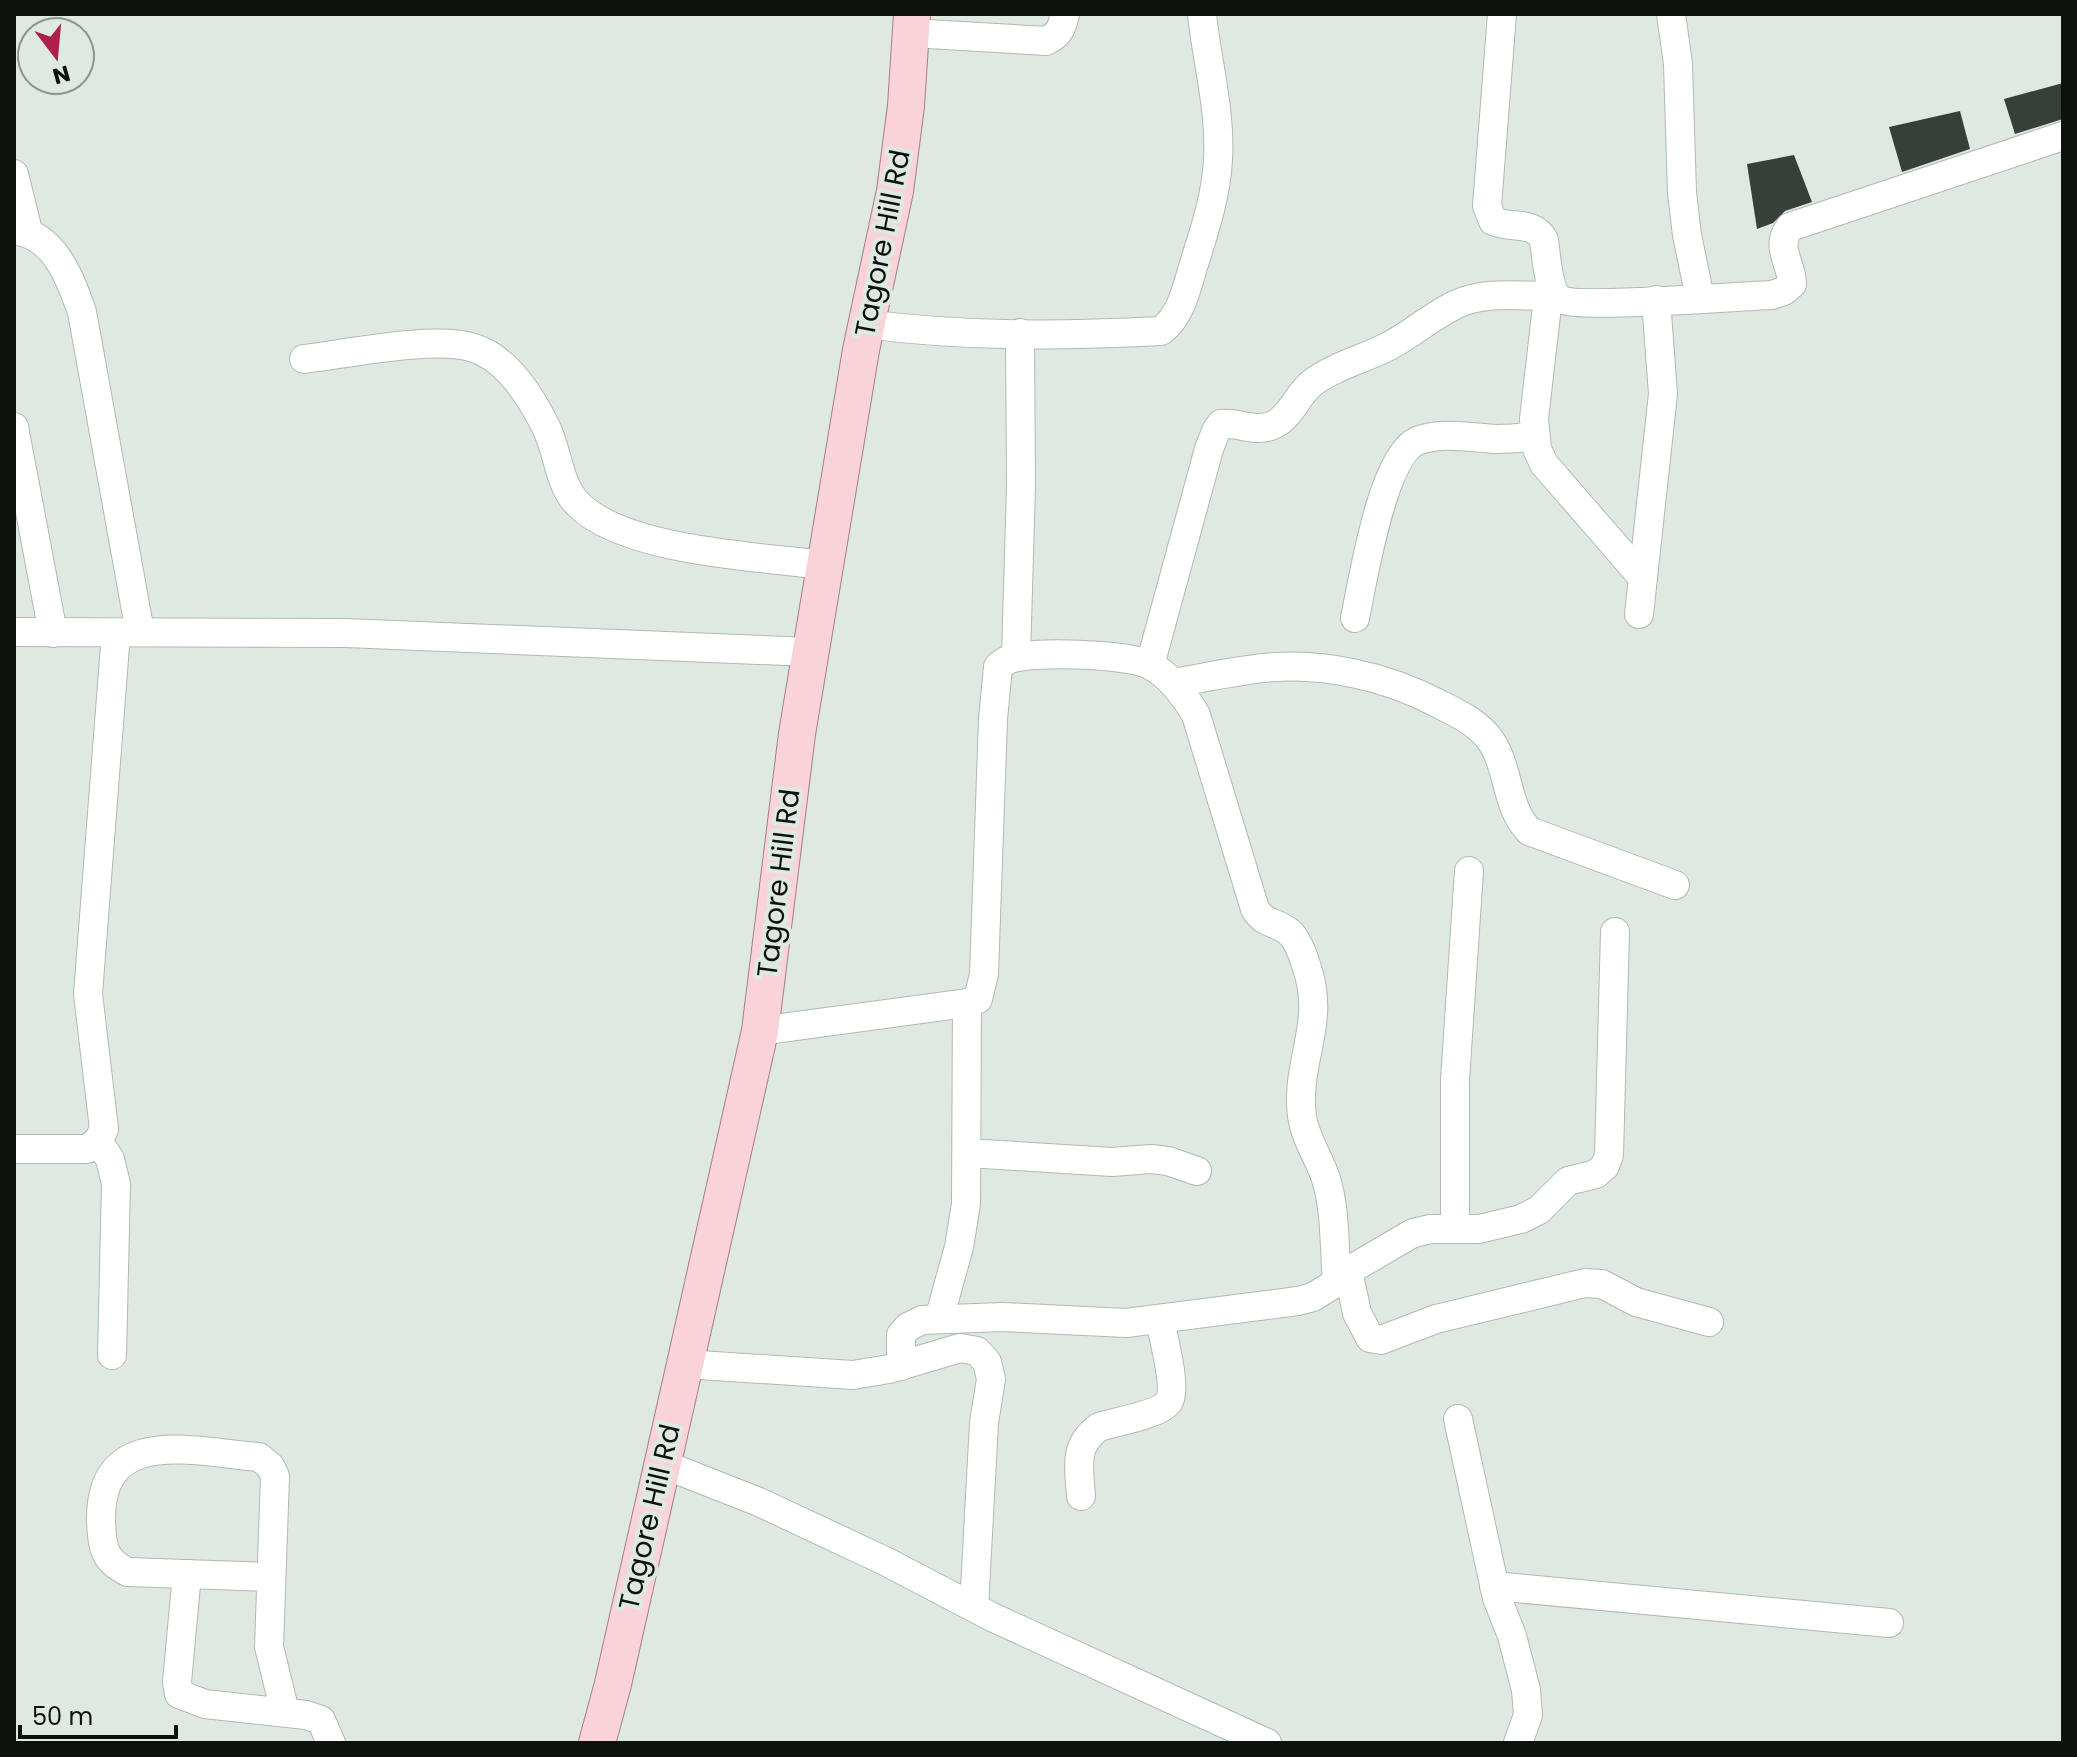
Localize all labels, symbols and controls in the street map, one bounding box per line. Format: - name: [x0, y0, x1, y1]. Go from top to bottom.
- north arrow: [16, 16, 96, 96]
- text: N: [49, 58, 74, 92]
- street label: Tagore Hill Rd: [845, 146, 920, 340]
- street label: Tagore Hill Rd: [748, 787, 809, 980]
- street label: Tagore Hill Rd: [609, 1420, 690, 1614]
- scale bar: [20, 1689, 176, 1739]
- text: 50 m: [32, 1700, 93, 1733]

